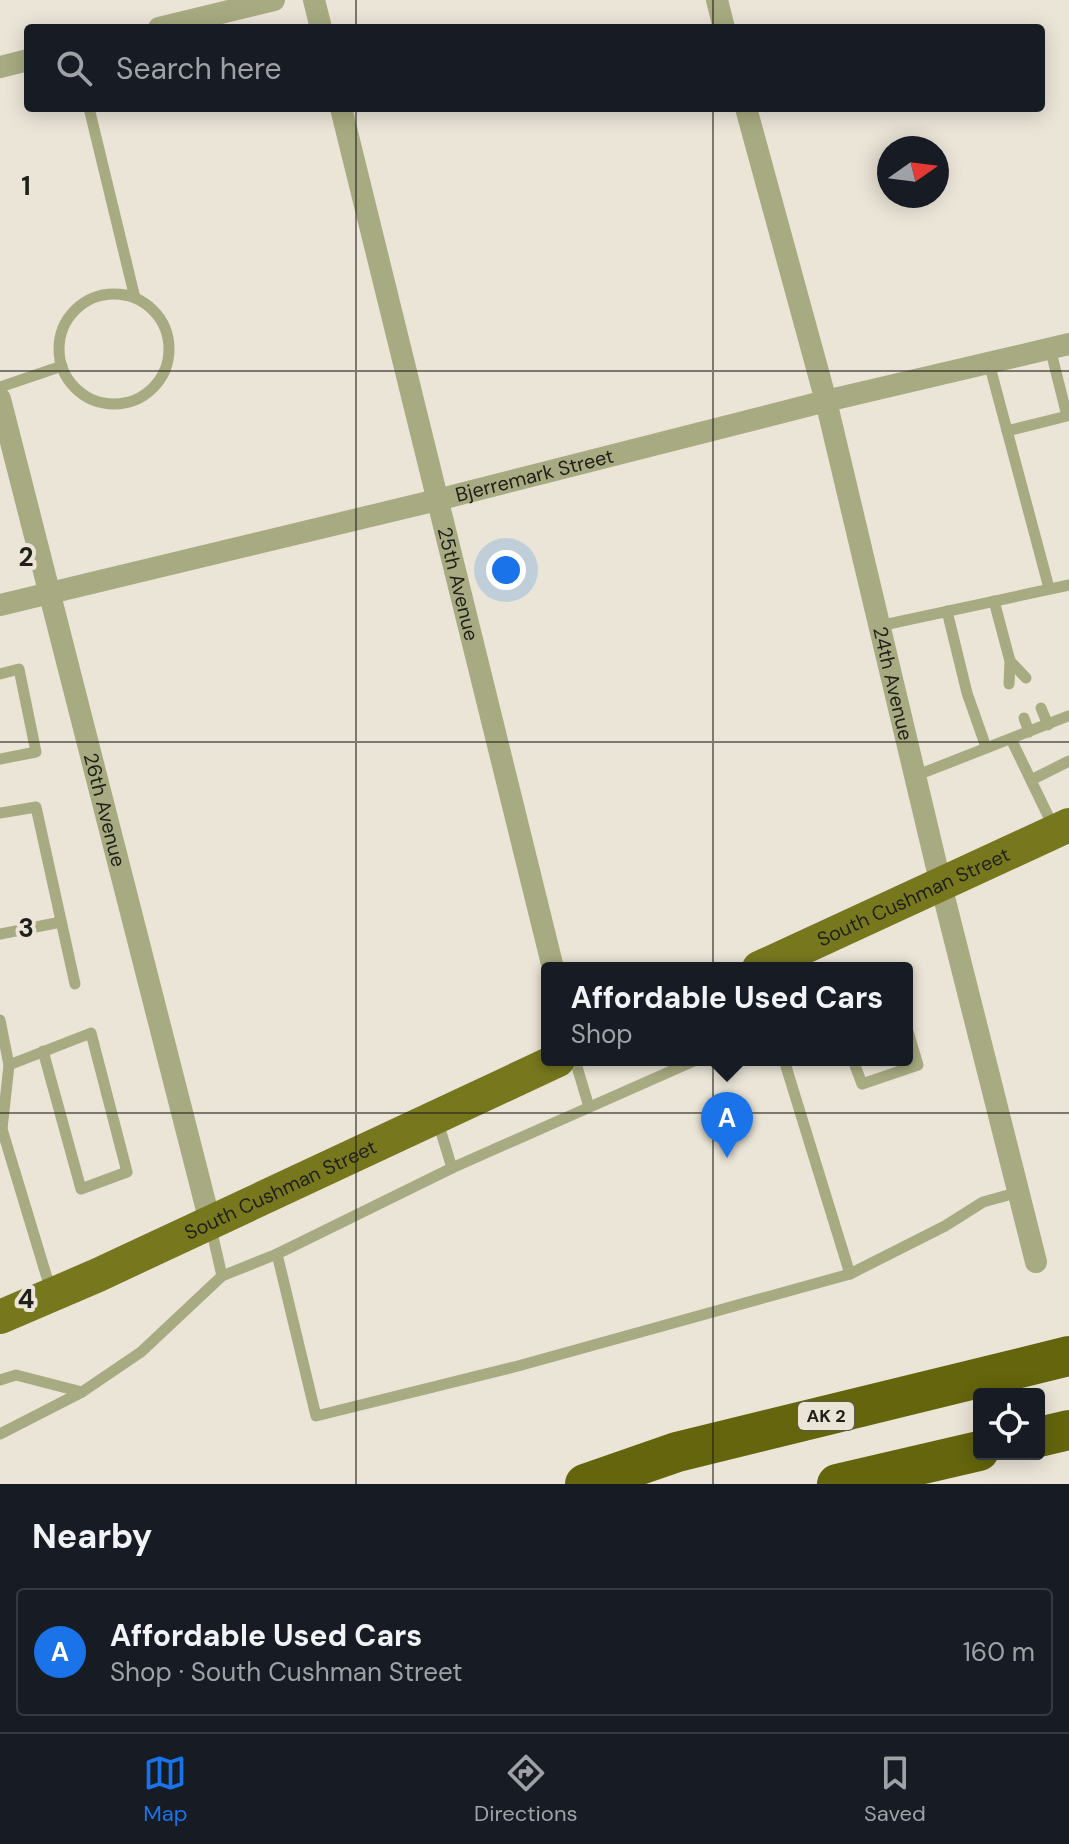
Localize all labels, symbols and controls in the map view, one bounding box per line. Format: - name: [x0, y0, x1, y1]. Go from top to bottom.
- search box: [24, 24, 1045, 112]
- icon: search: [52, 46, 96, 90]
- text: Search here: [116, 49, 282, 88]
- north arrow: [877, 136, 949, 208]
- text: 1: [21, 169, 31, 203]
- street label: Bjerremark Street: [453, 443, 617, 508]
- street label: 25th Avenue: [432, 524, 485, 643]
- text: 2: [18, 540, 34, 574]
- your location: [486, 550, 526, 590]
- street label: 24th Avenue: [867, 624, 919, 743]
- street label: 26th Avenue: [78, 750, 132, 870]
- street label: South Cushman Street: [813, 841, 1014, 952]
- text: 3: [18, 911, 34, 945]
- popup: [541, 962, 913, 1066]
- text: Affordable Used Cars: [571, 978, 883, 1017]
- text: Shop: [571, 1017, 633, 1051]
- pin: A: [701, 1092, 753, 1158]
- street label: South Cushman Street: [180, 1134, 381, 1246]
- text: 4: [18, 1282, 34, 1316]
- map controls: [973, 1388, 1045, 1460]
- button: locate: [973, 1388, 1045, 1460]
- road number: AK 2: [798, 1402, 854, 1430]
- text: Nearby: [32, 1514, 152, 1559]
- text: Affordable Used Cars: [110, 1616, 422, 1655]
- text: A: [51, 1635, 69, 1669]
- text: 160 m: [963, 1635, 1035, 1669]
- text: Shop · South Cushman Street: [110, 1655, 463, 1689]
- tab: Map: [143, 1751, 188, 1828]
- tab: Directions: [474, 1751, 578, 1828]
- tab: Saved: [864, 1751, 926, 1828]

